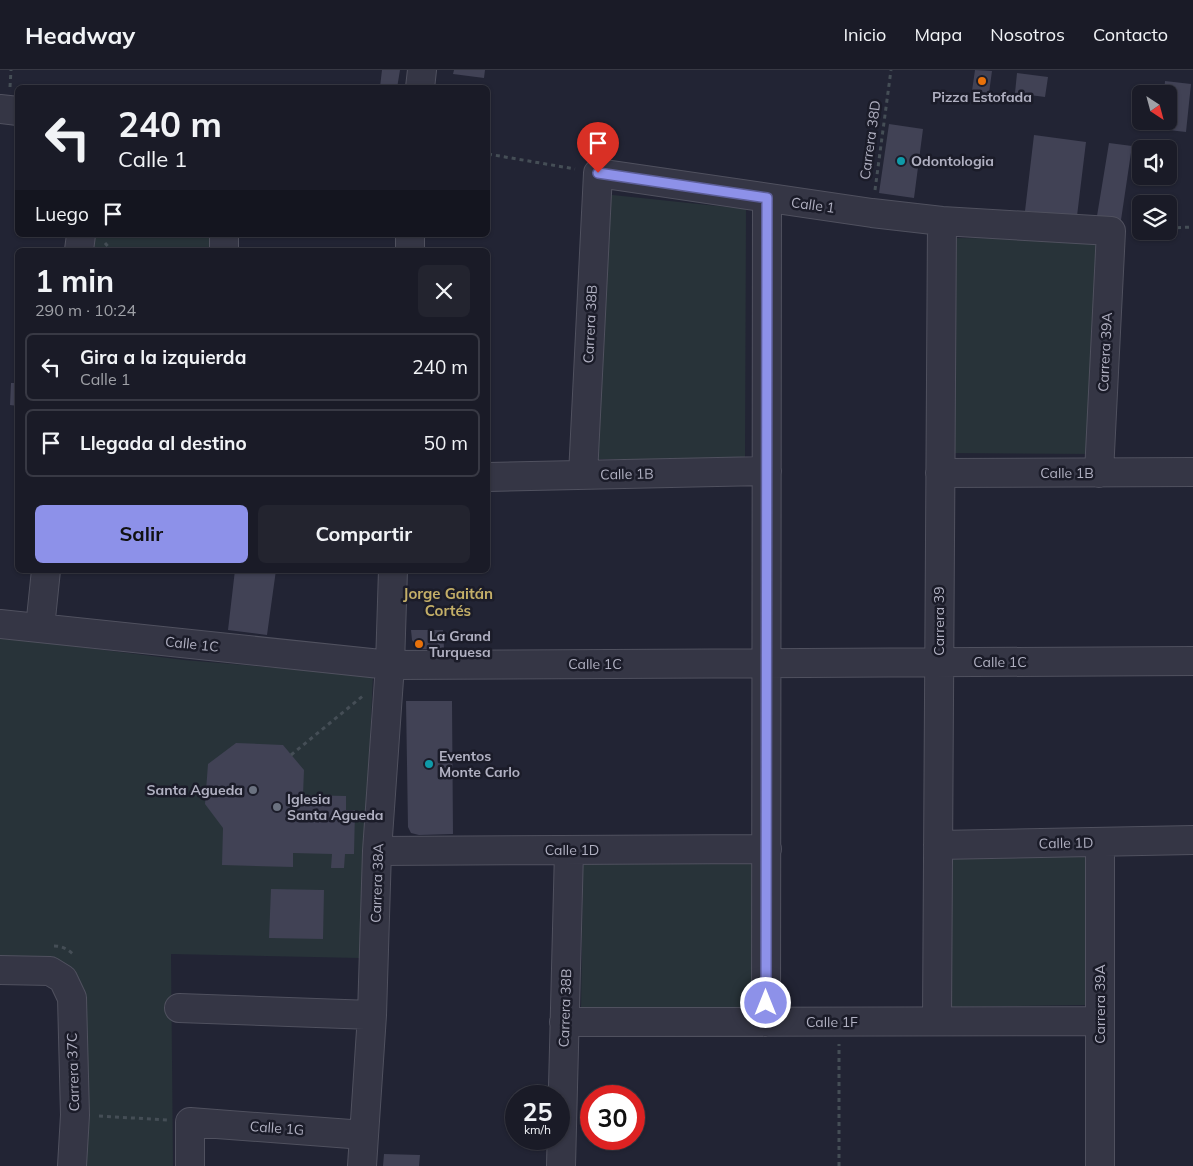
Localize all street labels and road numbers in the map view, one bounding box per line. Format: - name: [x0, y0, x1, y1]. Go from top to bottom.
- street label: Carrera 38D: [856, 99, 884, 181]
- street label: Calle 1: [790, 193, 836, 217]
- street label: Carrera 38B: [579, 284, 601, 364]
- street label: Carrera 39A: [1094, 311, 1116, 392]
- street label: Calle 1B: [1040, 464, 1094, 482]
- street label: Calle 1B: [600, 465, 654, 483]
- street label: Carrera 39: [930, 586, 948, 656]
- street label: Calle 1C: [164, 632, 220, 656]
- street label: Calle 1C: [973, 653, 1027, 671]
- street label: Calle 1C: [568, 655, 622, 673]
- street label: Calle 1D: [1039, 834, 1093, 852]
- street label: Calle 1D: [545, 841, 599, 859]
- street label: Carrera 38A: [367, 842, 387, 923]
- street label: Carrera 39A: [1091, 963, 1109, 1044]
- street label: Carrera 38B: [555, 968, 575, 1048]
- street label: Calle 1F: [806, 1013, 858, 1031]
- street label: Carrera 37C: [63, 1032, 83, 1112]
- street label: Calle 1G: [249, 1117, 305, 1139]

